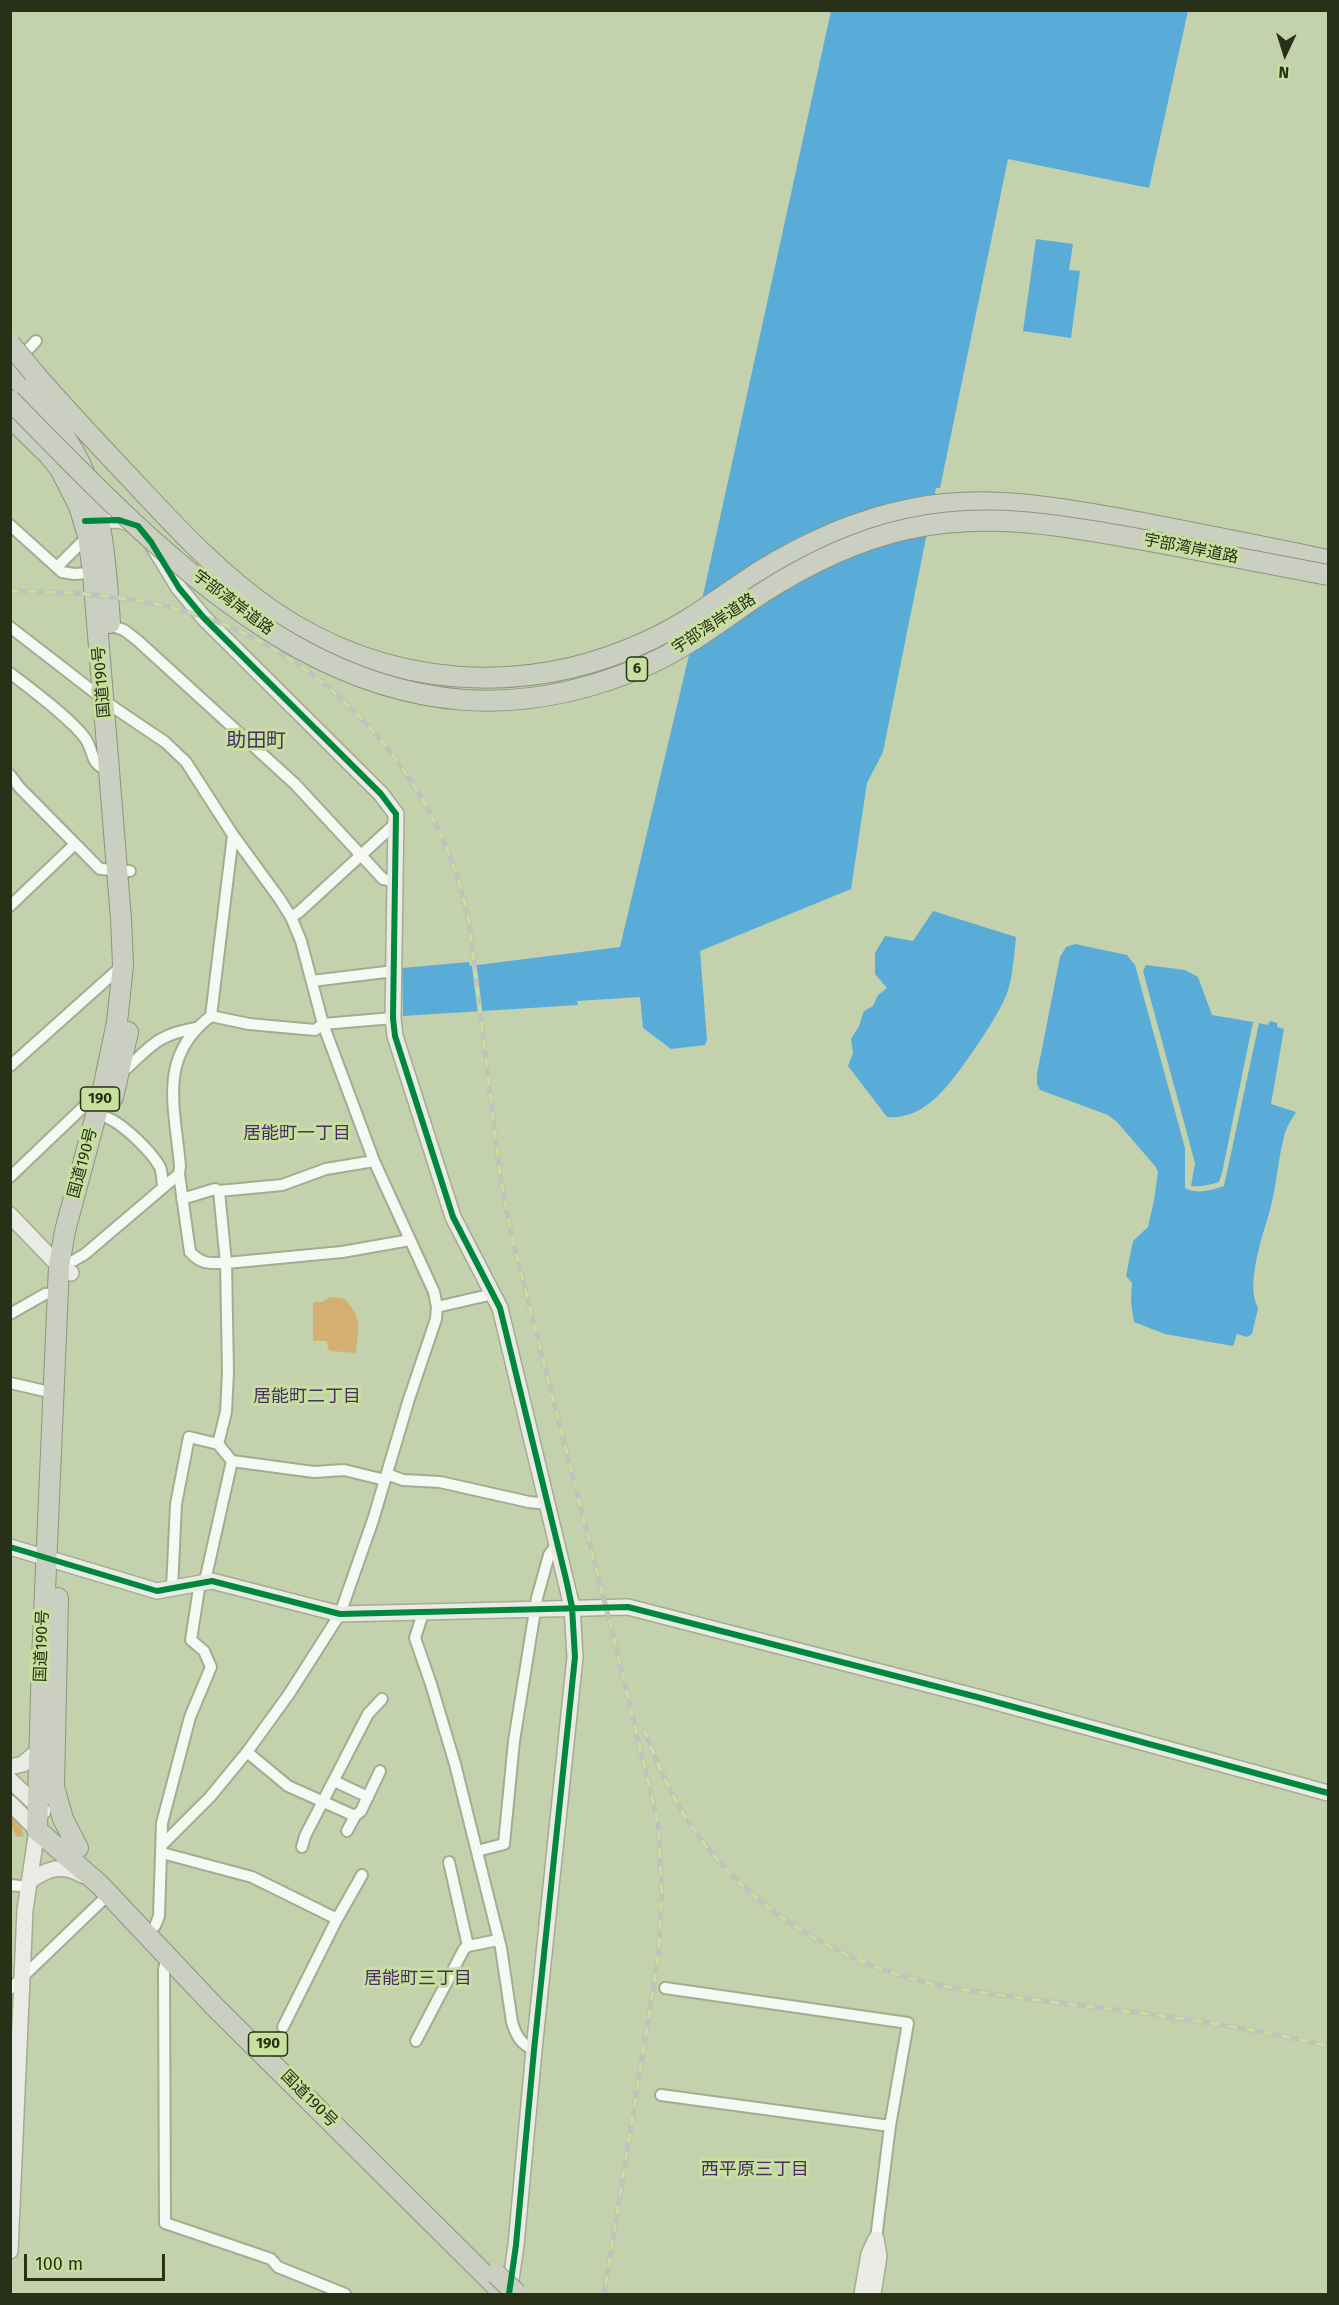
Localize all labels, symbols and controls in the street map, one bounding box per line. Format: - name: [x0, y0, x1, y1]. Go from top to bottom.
- north arrow: [1255, 24, 1315, 84]
- text: N: [1278, 63, 1290, 82]
- street label: 宇部湾岸道路: [1142, 530, 1240, 568]
- street label: 宇部湾岸道路: [189, 566, 277, 640]
- street label: 宇部湾岸道路: [669, 590, 759, 658]
- street label: 国道190号: [89, 645, 115, 719]
- road number: 6: [626, 657, 648, 681]
- district label: 助田町: [226, 729, 286, 753]
- road number: 190: [80, 1087, 120, 1111]
- district label: 居能町一丁目: [243, 1123, 351, 1145]
- street label: 国道190号: [64, 1126, 102, 1200]
- district label: 居能町二丁目: [253, 1386, 361, 1408]
- street label: 国道190号: [31, 1610, 53, 1682]
- district label: 居能町三丁目: [364, 1968, 472, 1990]
- road number: 190: [248, 2032, 288, 2056]
- street label: 国道190号: [277, 2067, 341, 2131]
- district label: 西平原三丁目: [701, 2159, 809, 2181]
- scale bar: [27, 2242, 168, 2280]
- text: 100 m: [35, 2253, 83, 2275]

